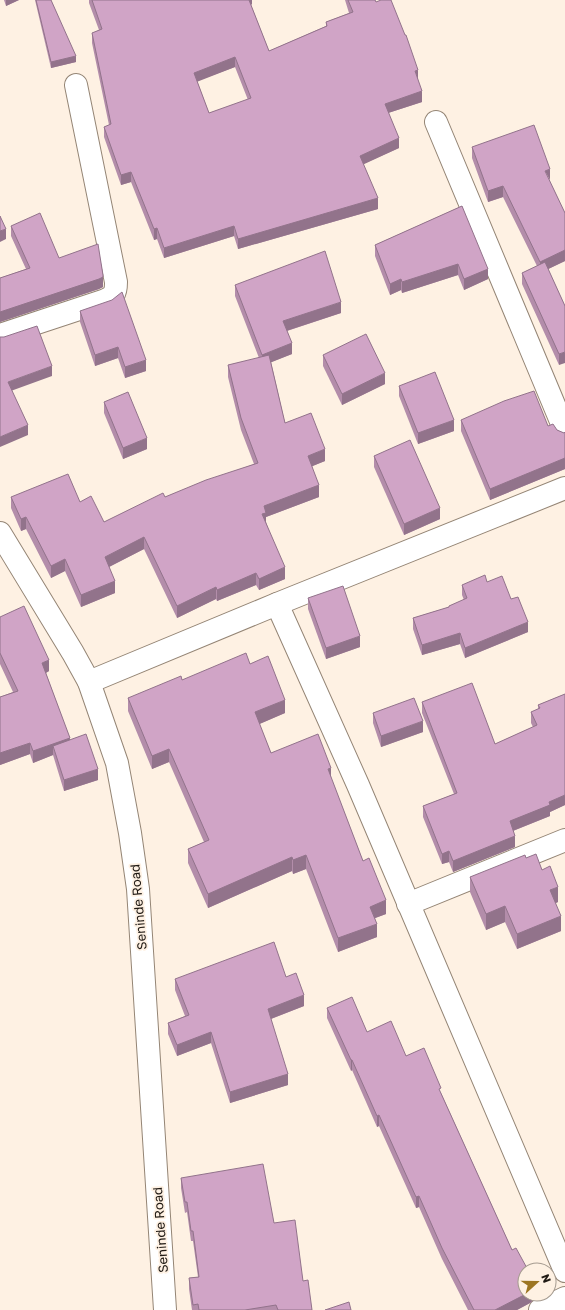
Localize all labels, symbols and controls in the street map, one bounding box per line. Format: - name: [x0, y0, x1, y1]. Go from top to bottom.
- street label: Seninde Road: [126, 863, 150, 951]
- street label: Seninde Road: [149, 1187, 171, 1273]
- north arrow: [517, 1262, 557, 1302]
- text: N: [539, 1272, 554, 1284]

